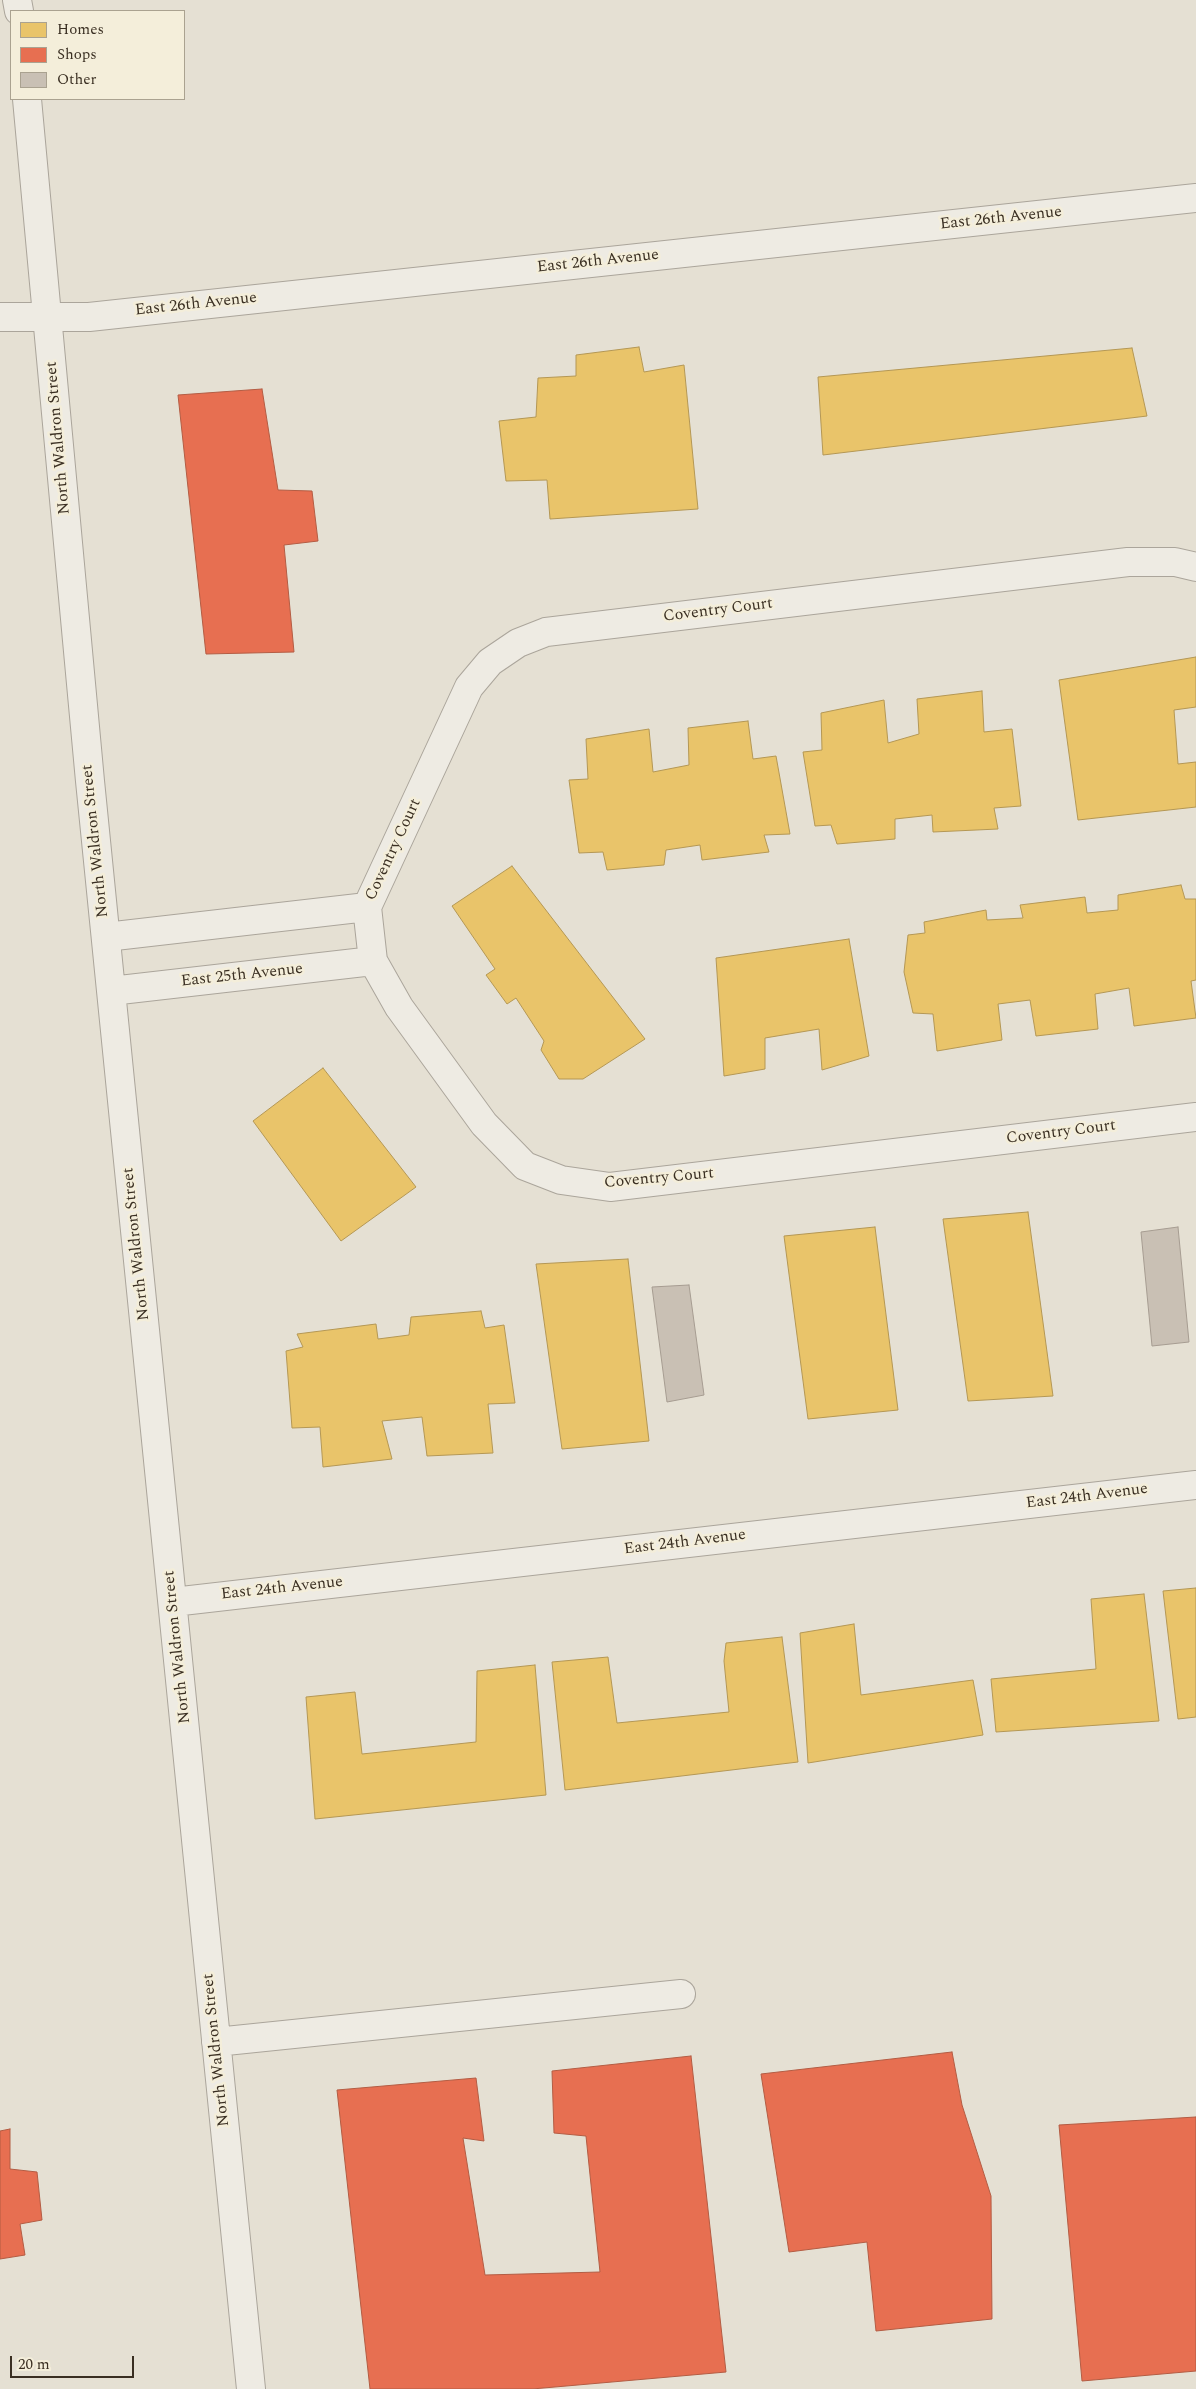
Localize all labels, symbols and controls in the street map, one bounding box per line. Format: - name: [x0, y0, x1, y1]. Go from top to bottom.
- legend: [10, 10, 185, 100]
- text: Homes: [57, 18, 104, 41]
- text: Shops: [57, 43, 97, 66]
- text: Other: [57, 68, 96, 91]
- street label: East 26th Avenue: [939, 203, 1063, 235]
- street label: East 26th Avenue: [536, 246, 660, 278]
- street label: East 26th Avenue: [134, 289, 258, 321]
- street label: North Waldron Street: [43, 361, 75, 515]
- street label: Coventry Court: [662, 595, 774, 627]
- street label: North Waldron Street: [78, 764, 114, 918]
- street label: Coventry Court: [362, 796, 426, 904]
- street label: East 25th Avenue: [180, 960, 304, 992]
- street label: Coventry Court: [1005, 1117, 1117, 1149]
- street label: Coventry Court: [603, 1165, 715, 1193]
- street label: North Waldron Street: [119, 1167, 155, 1321]
- street label: East 24th Avenue: [1025, 1480, 1149, 1514]
- street label: East 24th Avenue: [623, 1526, 747, 1560]
- street label: North Waldron Street: [160, 1570, 196, 1724]
- street label: East 24th Avenue: [220, 1573, 344, 1605]
- street label: North Waldron Street: [199, 1973, 235, 2127]
- scale bar: [12, 2346, 136, 2378]
- text: 20 m: [18, 2353, 50, 2376]

